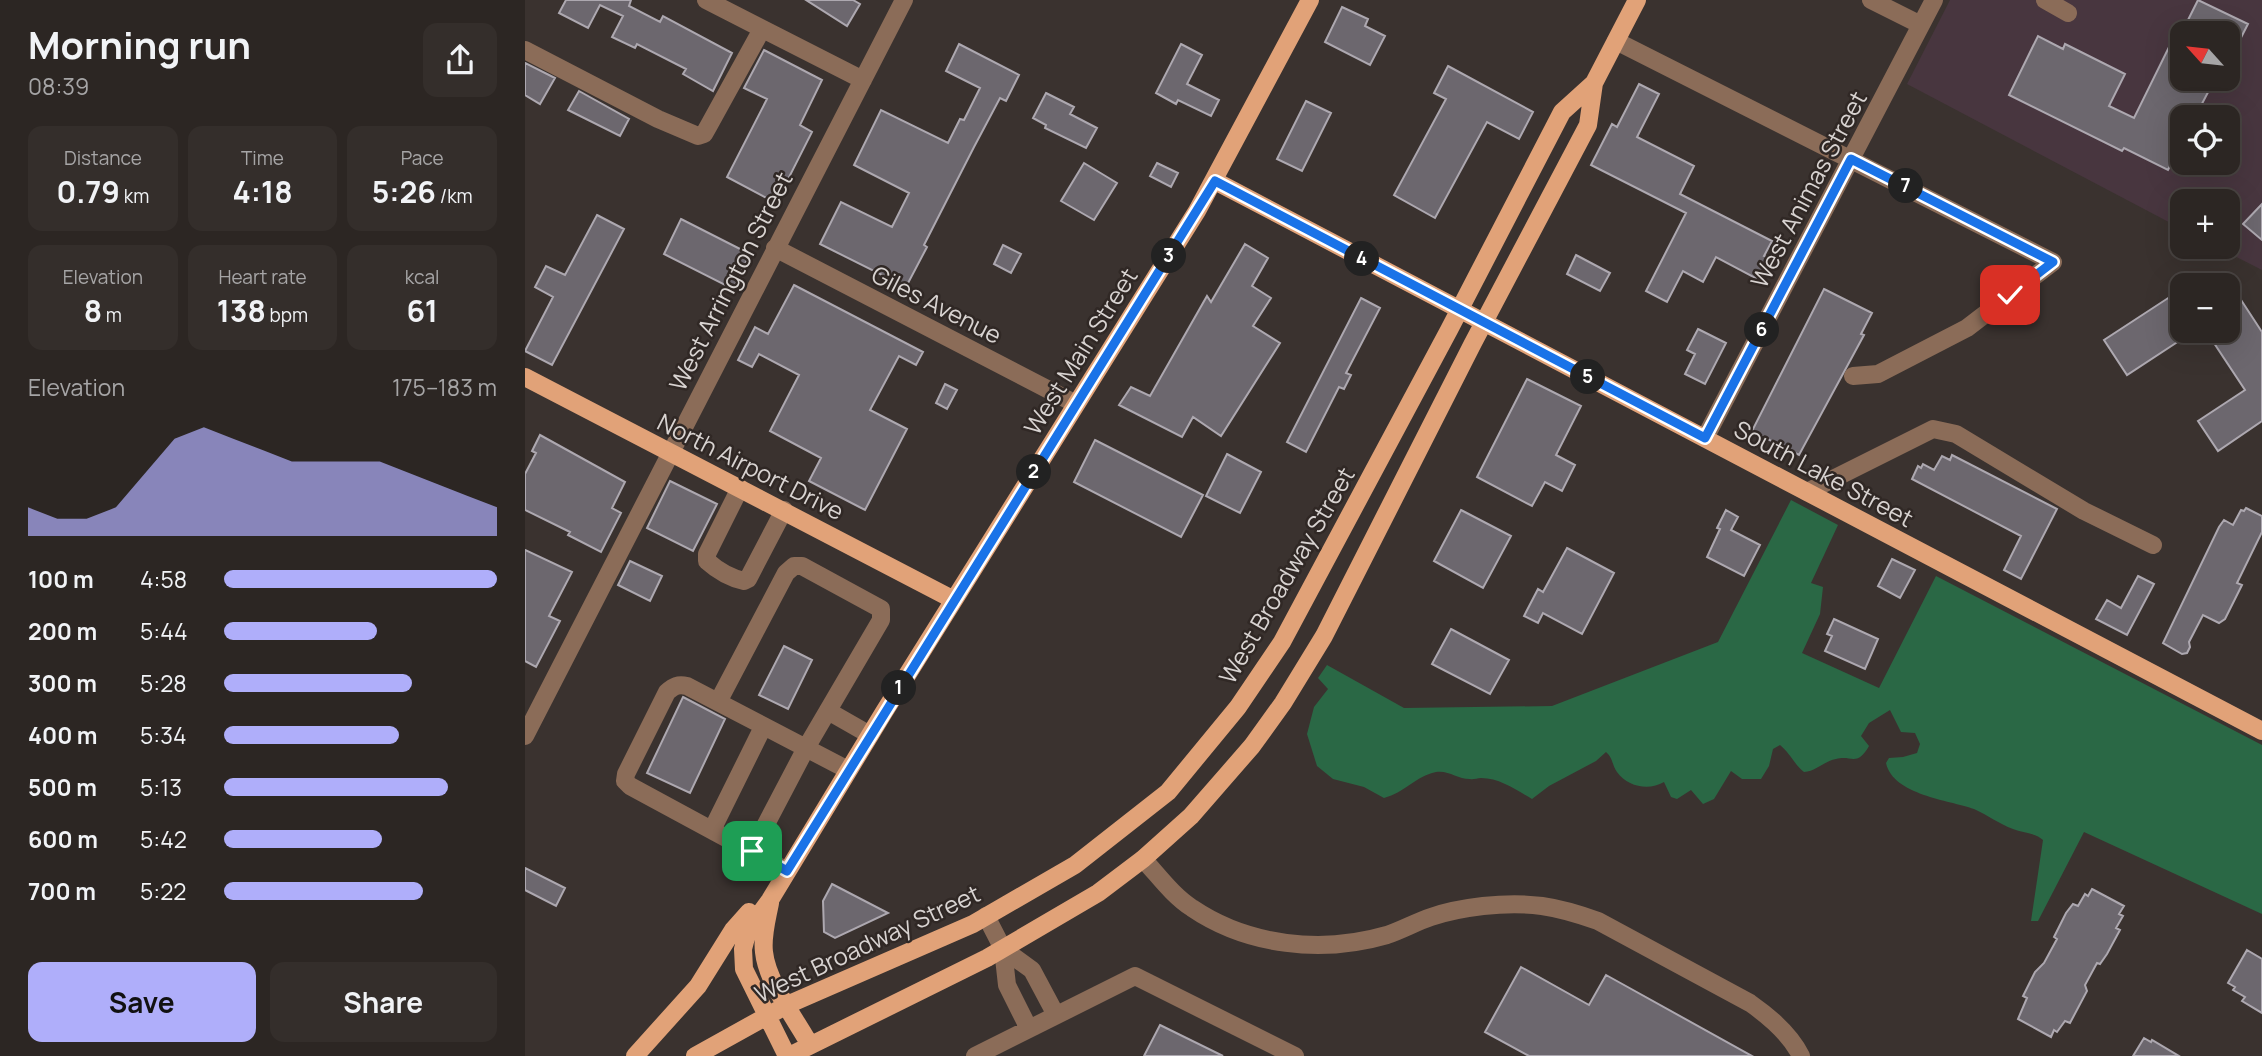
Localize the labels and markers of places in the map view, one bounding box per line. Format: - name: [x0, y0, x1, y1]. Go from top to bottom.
- pin: 7: [1889, 168, 1923, 204]
- pin: 3: [1151, 238, 1187, 274]
- pin: 4: [1345, 242, 1379, 276]
- pin: [1980, 265, 2040, 325]
- pin: 6: [1745, 312, 1779, 348]
- pin: 5: [1571, 360, 1605, 394]
- pin: 2: [1016, 454, 1051, 490]
- pin: 1: [881, 670, 917, 706]
- pin: [722, 821, 782, 881]

